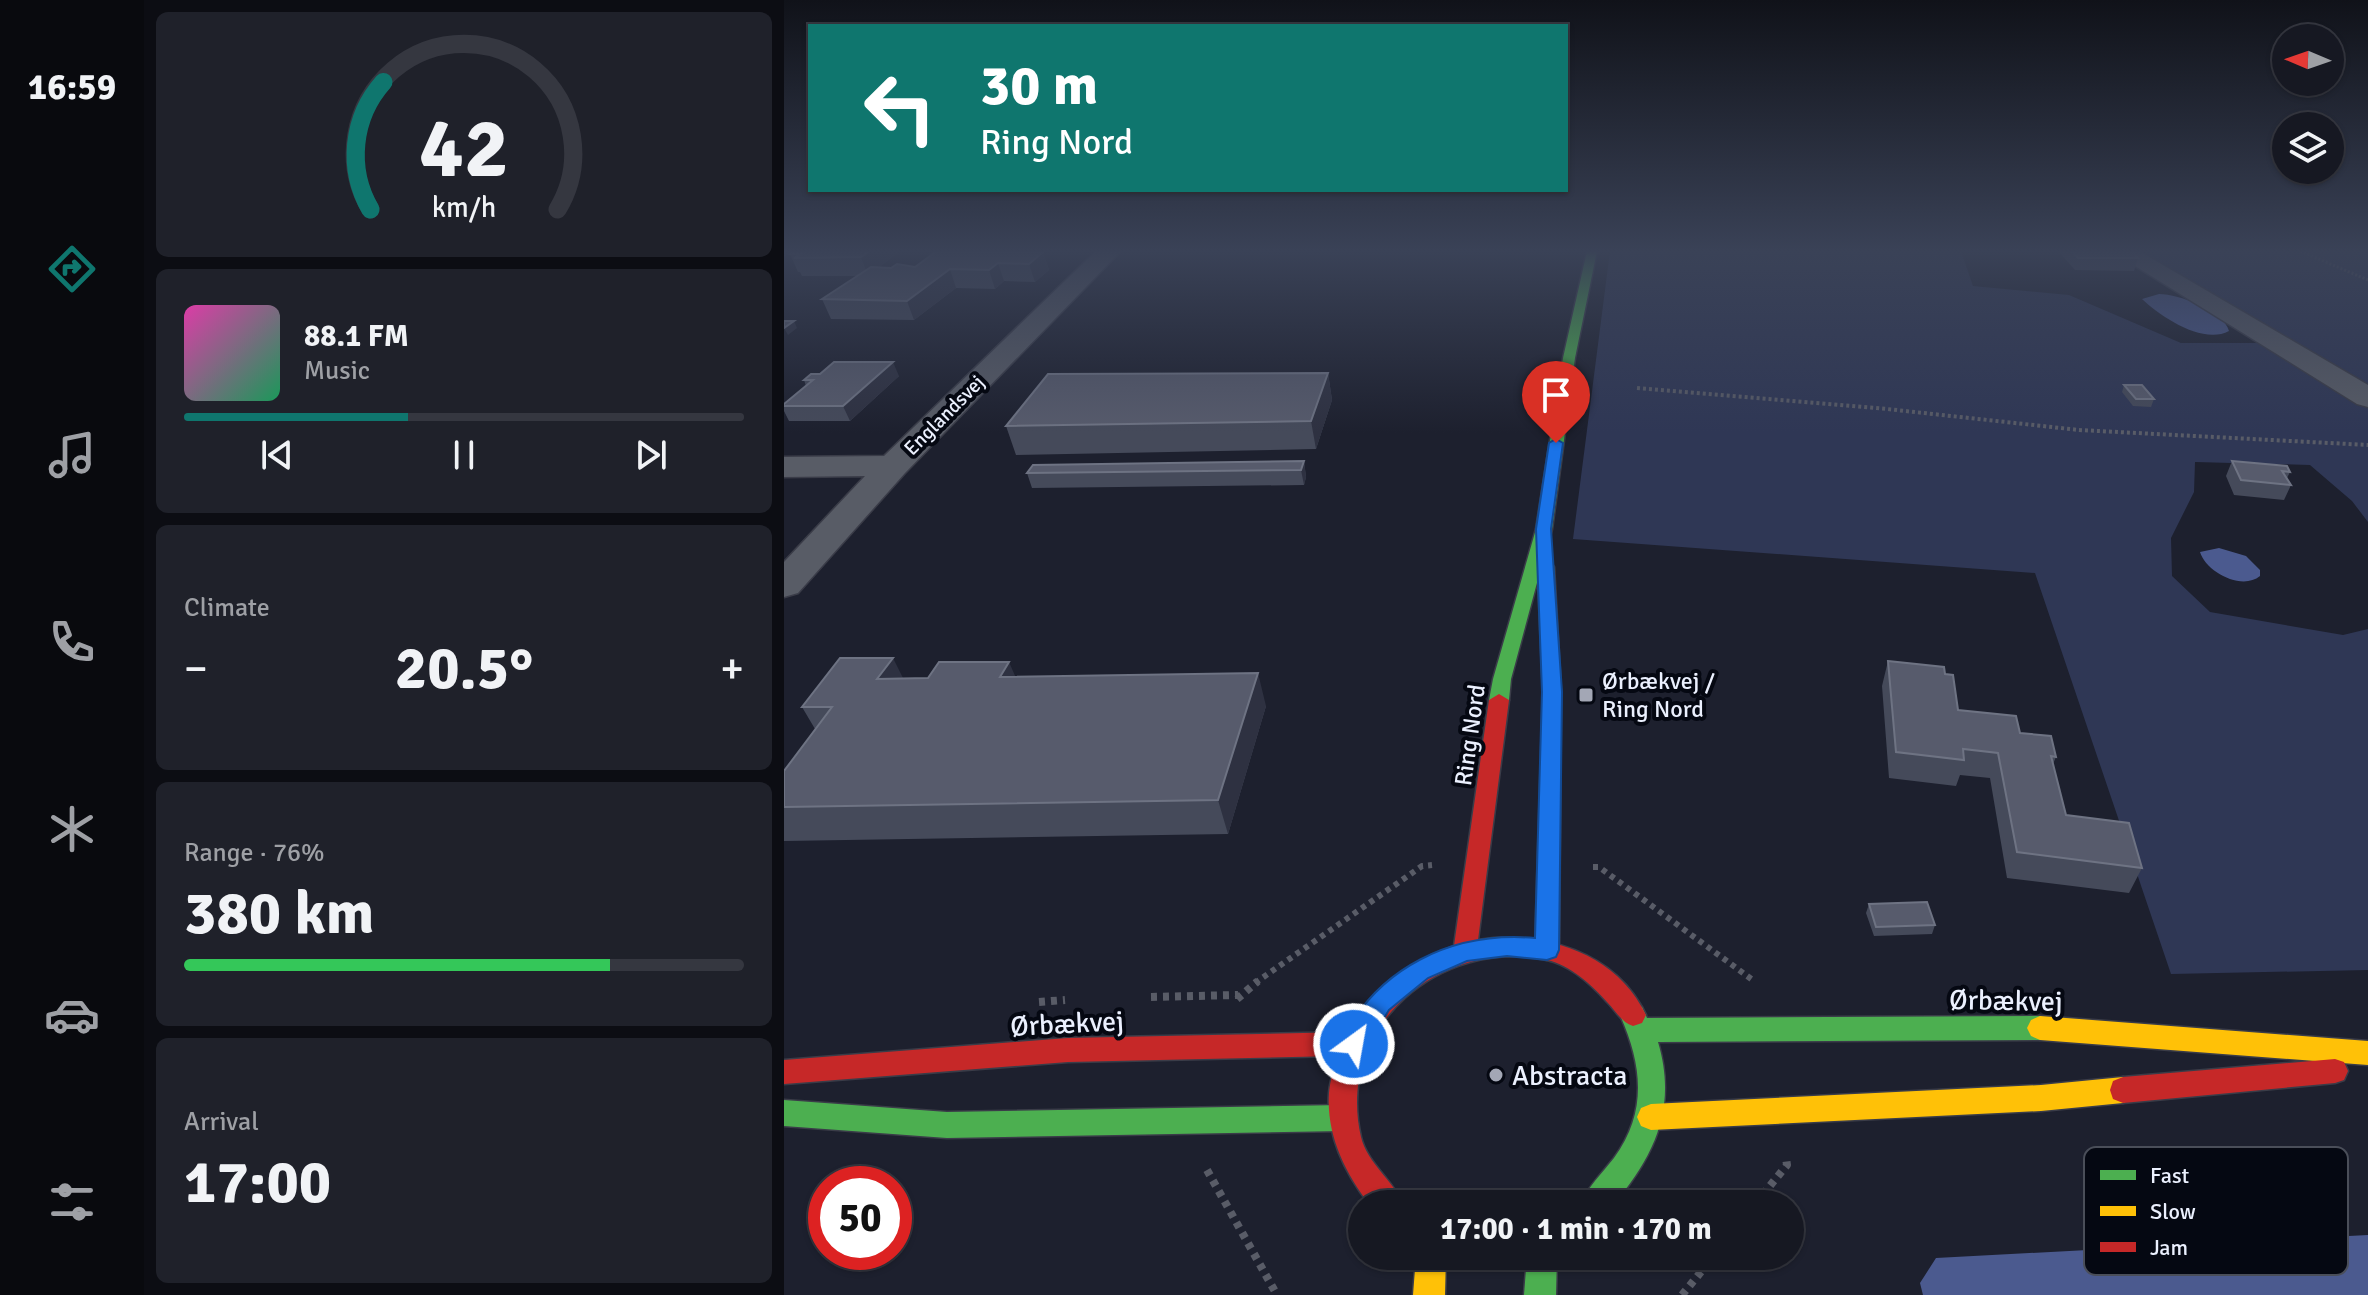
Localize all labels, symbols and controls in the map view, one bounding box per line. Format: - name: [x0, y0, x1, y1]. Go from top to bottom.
- north arrow: [2272, 24, 2344, 96]
- map controls: [2272, 24, 2344, 184]
- text: 30 m: [980, 51, 1098, 120]
- icon: left: [848, 56, 952, 160]
- text: 16:59: [28, 65, 116, 110]
- text: 42: [419, 98, 509, 200]
- button: layers: [2272, 112, 2344, 184]
- text: Ring Nord: [980, 120, 1133, 165]
- text: km/h: [432, 190, 496, 225]
- icon: directions: [44, 241, 100, 297]
- text: 88.1 FM: [304, 318, 409, 355]
- text: Music: [304, 355, 370, 387]
- pin: [1522, 361, 1590, 443]
- street label: Englandsvej: [899, 370, 990, 461]
- icon: arrive: [1534, 373, 1578, 417]
- icon: music: [44, 427, 100, 483]
- icon: previous: [255, 433, 299, 477]
- icon: pause: [442, 433, 486, 477]
- icon: next: [629, 433, 673, 477]
- text: Climate: [184, 592, 270, 624]
- icon: phone: [44, 614, 100, 670]
- text: 20.5°: [395, 632, 533, 706]
- text: −: [184, 642, 208, 696]
- text: +: [720, 642, 744, 696]
- place label: Ørbækvej / Ring Nord: [1602, 666, 1715, 724]
- street label: Ring Nord: [1448, 682, 1492, 788]
- marker: Ørbækvej / Ring Nord: [1577, 686, 1595, 704]
- icon: climate: [44, 801, 100, 857]
- text: Range · 76%: [184, 837, 325, 869]
- text: 380 km: [184, 877, 374, 951]
- street label: Ørbækvej: [1949, 983, 2063, 1019]
- icon: car: [44, 987, 100, 1043]
- position arrow: [1312, 1002, 1396, 1086]
- street label: Ørbækvej: [1009, 1004, 1125, 1044]
- place label: Abstracta: [1512, 1059, 1627, 1093]
- marker: Abstracta: [1487, 1066, 1505, 1084]
- text: Arrival: [184, 1106, 259, 1138]
- text: 17:00: [184, 1146, 331, 1220]
- legend: [2084, 1147, 2348, 1275]
- text: Fast: [2150, 1162, 2190, 1189]
- speed limit sign: 50: [808, 1166, 912, 1270]
- icon: filters: [44, 1174, 100, 1230]
- text: Slow: [2150, 1198, 2196, 1225]
- text: 17:00 · 1 min · 170 m: [1440, 1211, 1712, 1248]
- text: Jam: [2150, 1234, 2188, 1261]

